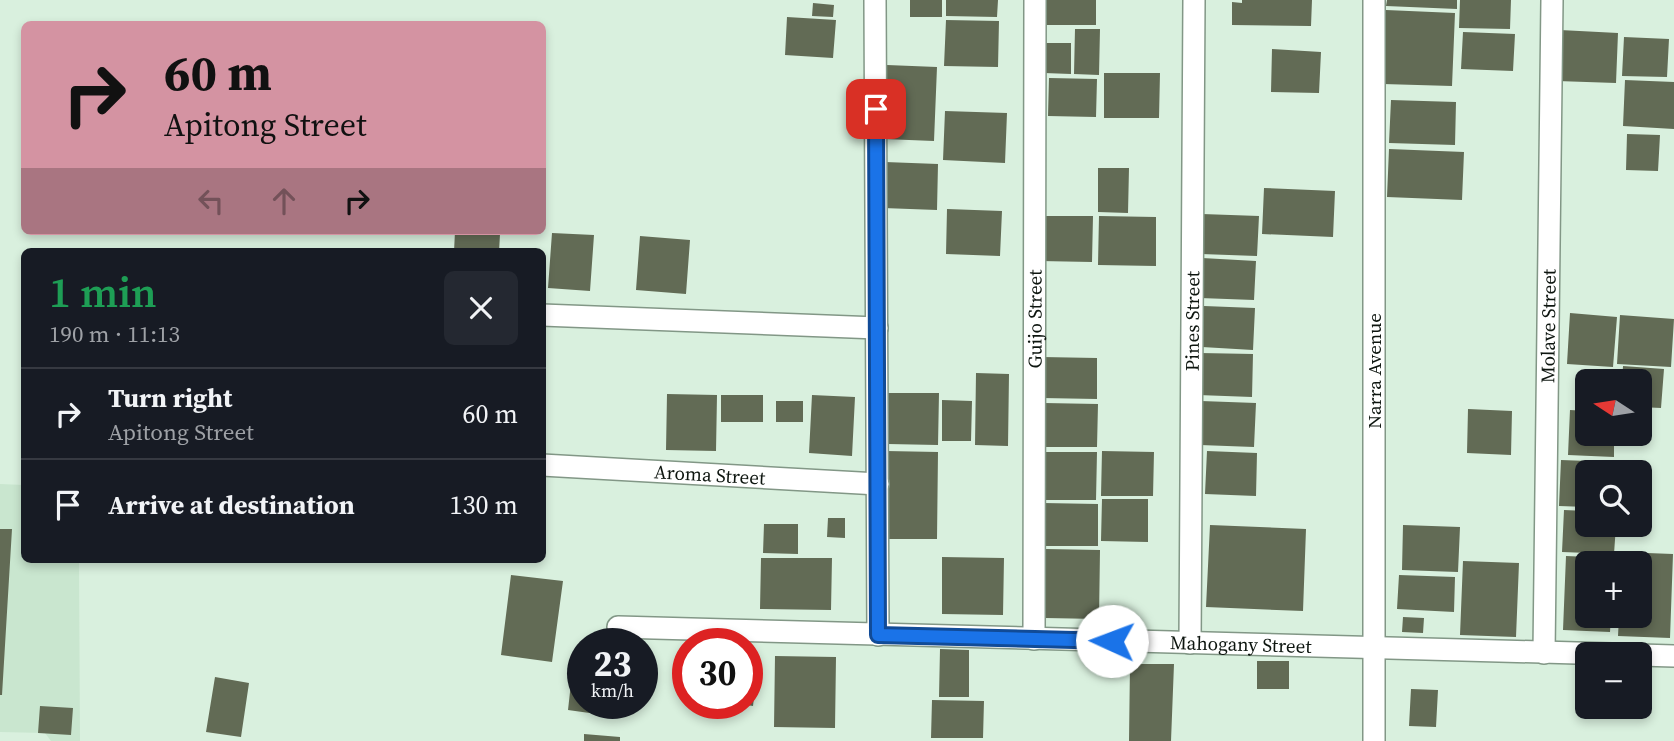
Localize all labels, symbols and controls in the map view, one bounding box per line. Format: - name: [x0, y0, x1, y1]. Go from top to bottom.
- text: 60 m: [164, 39, 272, 106]
- icon: right: [49, 49, 140, 140]
- pin: [846, 79, 906, 139]
- icon: arrive: [857, 90, 895, 128]
- text: Apitong Street: [164, 103, 367, 147]
- icon: left: [192, 182, 230, 220]
- icon: ahead: [265, 182, 303, 220]
- icon: right: [338, 182, 376, 220]
- text: 1 min: [49, 263, 157, 321]
- street label: Molave Street: [1534, 268, 1562, 383]
- street label: Guijo Street: [1021, 269, 1048, 369]
- street label: Pines Street: [1179, 270, 1205, 371]
- button: close: [444, 271, 518, 345]
- street label: Narra Avenue: [1361, 313, 1387, 429]
- text: 190 m · 11:13: [49, 318, 180, 350]
- north arrow: [1575, 369, 1652, 446]
- map controls: [1575, 369, 1652, 719]
- text: Turn right: [108, 380, 232, 416]
- icon: right: [49, 395, 87, 433]
- text: 60 m: [463, 396, 518, 432]
- text: Apitong Street: [108, 416, 254, 448]
- street label: Aroma Street: [653, 458, 767, 491]
- button: search: [1575, 460, 1652, 537]
- icon: arrive: [49, 486, 87, 524]
- text: Arrive at destination: [108, 487, 355, 523]
- text: 130 m: [450, 487, 518, 523]
- button: +: [1575, 551, 1652, 628]
- position arrow: [1075, 604, 1149, 678]
- speed limit sign: 30: [672, 628, 763, 719]
- street label: Mahogany Street: [1170, 629, 1313, 659]
- text: 23: [594, 640, 631, 688]
- button: −: [1575, 642, 1652, 719]
- text: km/h: [591, 678, 634, 703]

